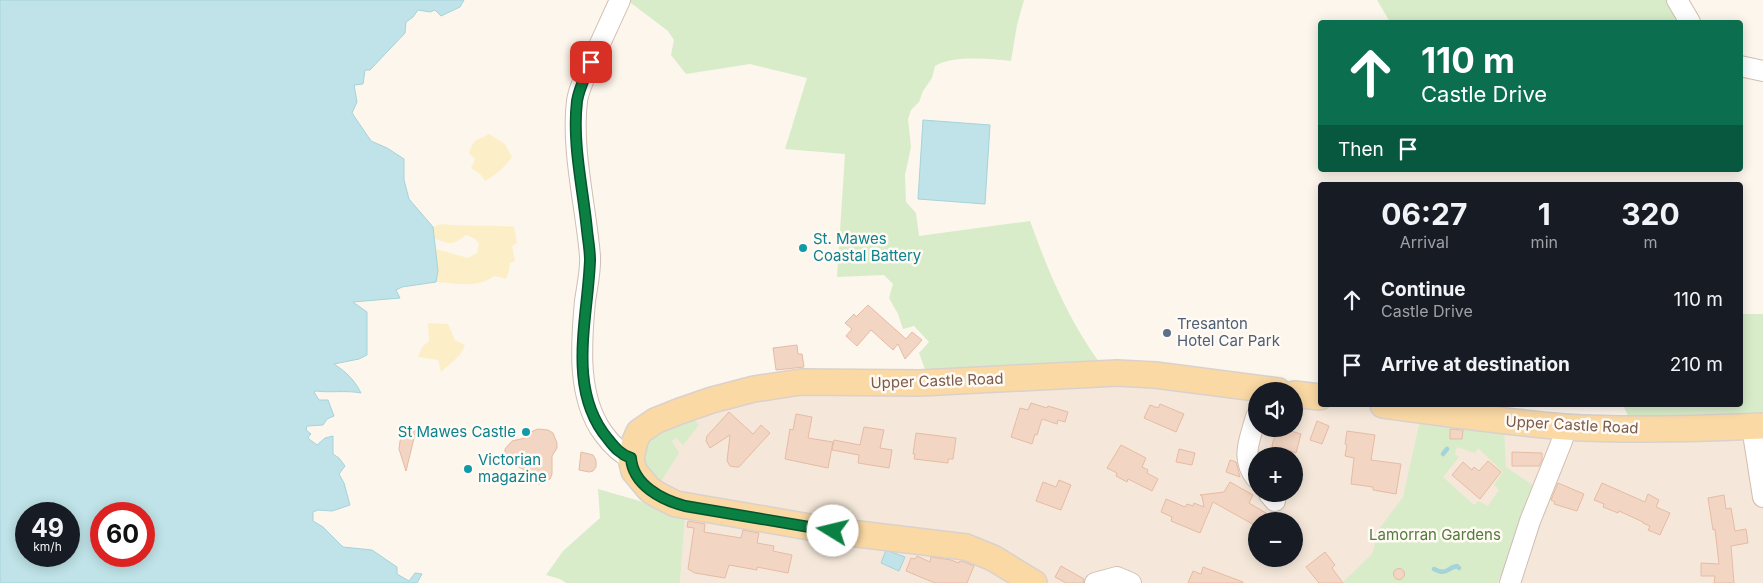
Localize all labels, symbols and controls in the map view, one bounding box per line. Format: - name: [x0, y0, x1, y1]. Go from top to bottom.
- text: 110 m: [1421, 39, 1515, 81]
- icon: ahead: [1338, 40, 1403, 105]
- pin: [570, 41, 612, 83]
- icon: arrive: [577, 48, 605, 76]
- text: Castle Drive: [1421, 81, 1547, 107]
- icon: arrive: [1394, 135, 1422, 163]
- text: Then: [1338, 138, 1384, 161]
- text: 06:27: [1381, 196, 1467, 232]
- text: 1: [1538, 196, 1551, 232]
- text: 320: [1621, 196, 1680, 232]
- place label: St. Mawes Coastal Battery: [813, 229, 922, 265]
- text: Arrival: [1400, 232, 1449, 252]
- text: min: [1531, 232, 1558, 252]
- text: m: [1643, 232, 1657, 252]
- marker: St. Mawes Coastal Battery: [797, 242, 809, 254]
- text: Continue: [1381, 278, 1466, 301]
- icon: ahead: [1338, 286, 1366, 314]
- text: 110 m: [1674, 288, 1723, 311]
- text: Castle Drive: [1381, 301, 1473, 321]
- place label: Tresanton Hotel Car Park: [1177, 314, 1281, 350]
- marker: Tresanton Hotel Car Park: [1161, 327, 1173, 339]
- icon: arrive: [1338, 351, 1366, 379]
- text: Arrive at destination: [1381, 353, 1570, 376]
- text: 210 m: [1670, 353, 1723, 376]
- street label: Upper Castle Road: [870, 369, 1004, 392]
- map controls: [1248, 382, 1303, 567]
- button: sound: [1248, 382, 1303, 437]
- street label: Upper Castle Road: [1505, 412, 1639, 437]
- place label: St Mawes Castle: [398, 422, 516, 441]
- marker: St Mawes Castle: [520, 426, 532, 438]
- button: +: [1248, 447, 1303, 502]
- place label: Victorian magazine: [478, 450, 547, 486]
- marker: Victorian magazine: [462, 463, 474, 475]
- speed limit sign: 60: [90, 502, 155, 567]
- position arrow: [806, 504, 858, 556]
- button: −: [1248, 512, 1303, 567]
- text: 49: [31, 513, 64, 543]
- park label: Lamorran Gardens: [1369, 525, 1501, 544]
- text: km/h: [33, 539, 62, 554]

